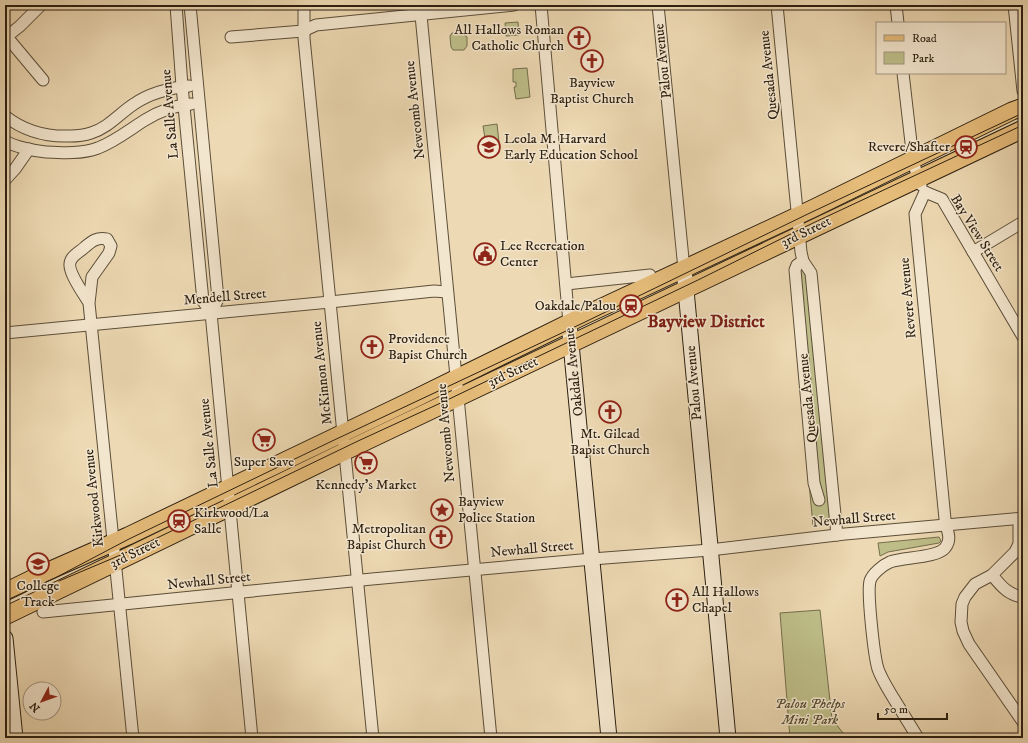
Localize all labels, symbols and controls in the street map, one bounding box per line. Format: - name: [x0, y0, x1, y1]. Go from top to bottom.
- place label: All Hallows Roman Catholic Church: [454, 21, 565, 55]
- street label: Palou Avenue: [650, 22, 676, 99]
- legend: [876, 22, 1006, 74]
- church icon: All Hallows Roman Catholic Church: [566, 25, 592, 51]
- street label: Quesada Avenue: [755, 29, 783, 121]
- text: Road: [912, 31, 937, 46]
- church icon: Bayview Baptist Church: [579, 48, 605, 74]
- text: Park: [912, 51, 934, 66]
- street label: Newcomb Avenue: [401, 60, 429, 160]
- street label: La Salle Avenue: [157, 68, 183, 160]
- place label: Bayview Baptist Church: [550, 74, 635, 108]
- place label: Leola M. Harvard Early Education School: [504, 130, 639, 164]
- school or university icon: Leola M. Harvard Early Education School: [476, 134, 502, 160]
- station icon: Revere/Shafter: [953, 134, 979, 160]
- place label: Revere/Shafter: [868, 138, 951, 156]
- street label: Bay View Street: [946, 191, 1008, 275]
- street label: 3rd Street: [778, 212, 834, 252]
- place label: Lee Recreation Center: [500, 237, 586, 271]
- public building icon: Lee Recreation Center: [472, 241, 498, 267]
- street label: Revere Avenue: [895, 257, 921, 339]
- street label: Mendell Street: [183, 284, 268, 310]
- station icon: Oakdale/Palou: [618, 293, 644, 319]
- place label: Oakdale/Palou: [535, 297, 616, 315]
- district label: Bayview District: [647, 311, 765, 333]
- street label: McKinnon Avenue: [308, 320, 336, 426]
- street label: Oakdale Avenue: [560, 327, 588, 417]
- place label: Providence Bapist Church: [388, 330, 468, 364]
- church icon: Providence Bapist Church: [359, 334, 385, 360]
- street label: Palou Avenue: [682, 345, 706, 421]
- street label: 3rd Street: [485, 352, 542, 391]
- street label: Quesada Avenue: [794, 352, 822, 444]
- street label: Newcomb Avenue: [433, 383, 459, 483]
- street label: La Salle Avenue: [195, 397, 223, 489]
- church icon: Mt. Gilead Bapist Church: [597, 399, 623, 425]
- place label: Mt. Gilead Bapist Church: [570, 425, 650, 459]
- supermarket icon: Super Save: [251, 427, 277, 453]
- street label: Kirkwood Avenue: [80, 448, 108, 548]
- supermarket icon: Kennedy's Market: [353, 450, 379, 476]
- place label: Super Save: [234, 453, 294, 471]
- place label: Kennedy's Market: [315, 476, 417, 494]
- place label: Bayview Police Station: [458, 493, 536, 527]
- place icon: Bayview Police Station: [429, 497, 455, 523]
- place label: Kirkwood/La Salle: [194, 504, 269, 538]
- street label: Newhall Street: [812, 506, 897, 532]
- station icon: Kirkwood/La Salle: [166, 508, 192, 534]
- place label: Metropolitan Bapist Church: [347, 520, 427, 554]
- church icon: Metropolitan Bapist Church: [428, 524, 454, 550]
- street label: 3rd Street: [107, 533, 163, 573]
- street label: Newhall Street: [490, 536, 575, 562]
- school or university icon: College Track: [25, 551, 51, 577]
- street label: Newhall Street: [166, 568, 252, 594]
- place label: College Track: [17, 577, 60, 611]
- place label: All Hallows Chapel: [692, 583, 759, 617]
- church icon: All Hallows Chapel: [664, 587, 690, 613]
- north arrow: [22, 681, 62, 721]
- park label: Palou Phelps Mini Park: [775, 695, 846, 729]
- scale bar: [878, 695, 947, 721]
- text: N: [27, 699, 43, 715]
- text: 50 m: [884, 702, 908, 717]

